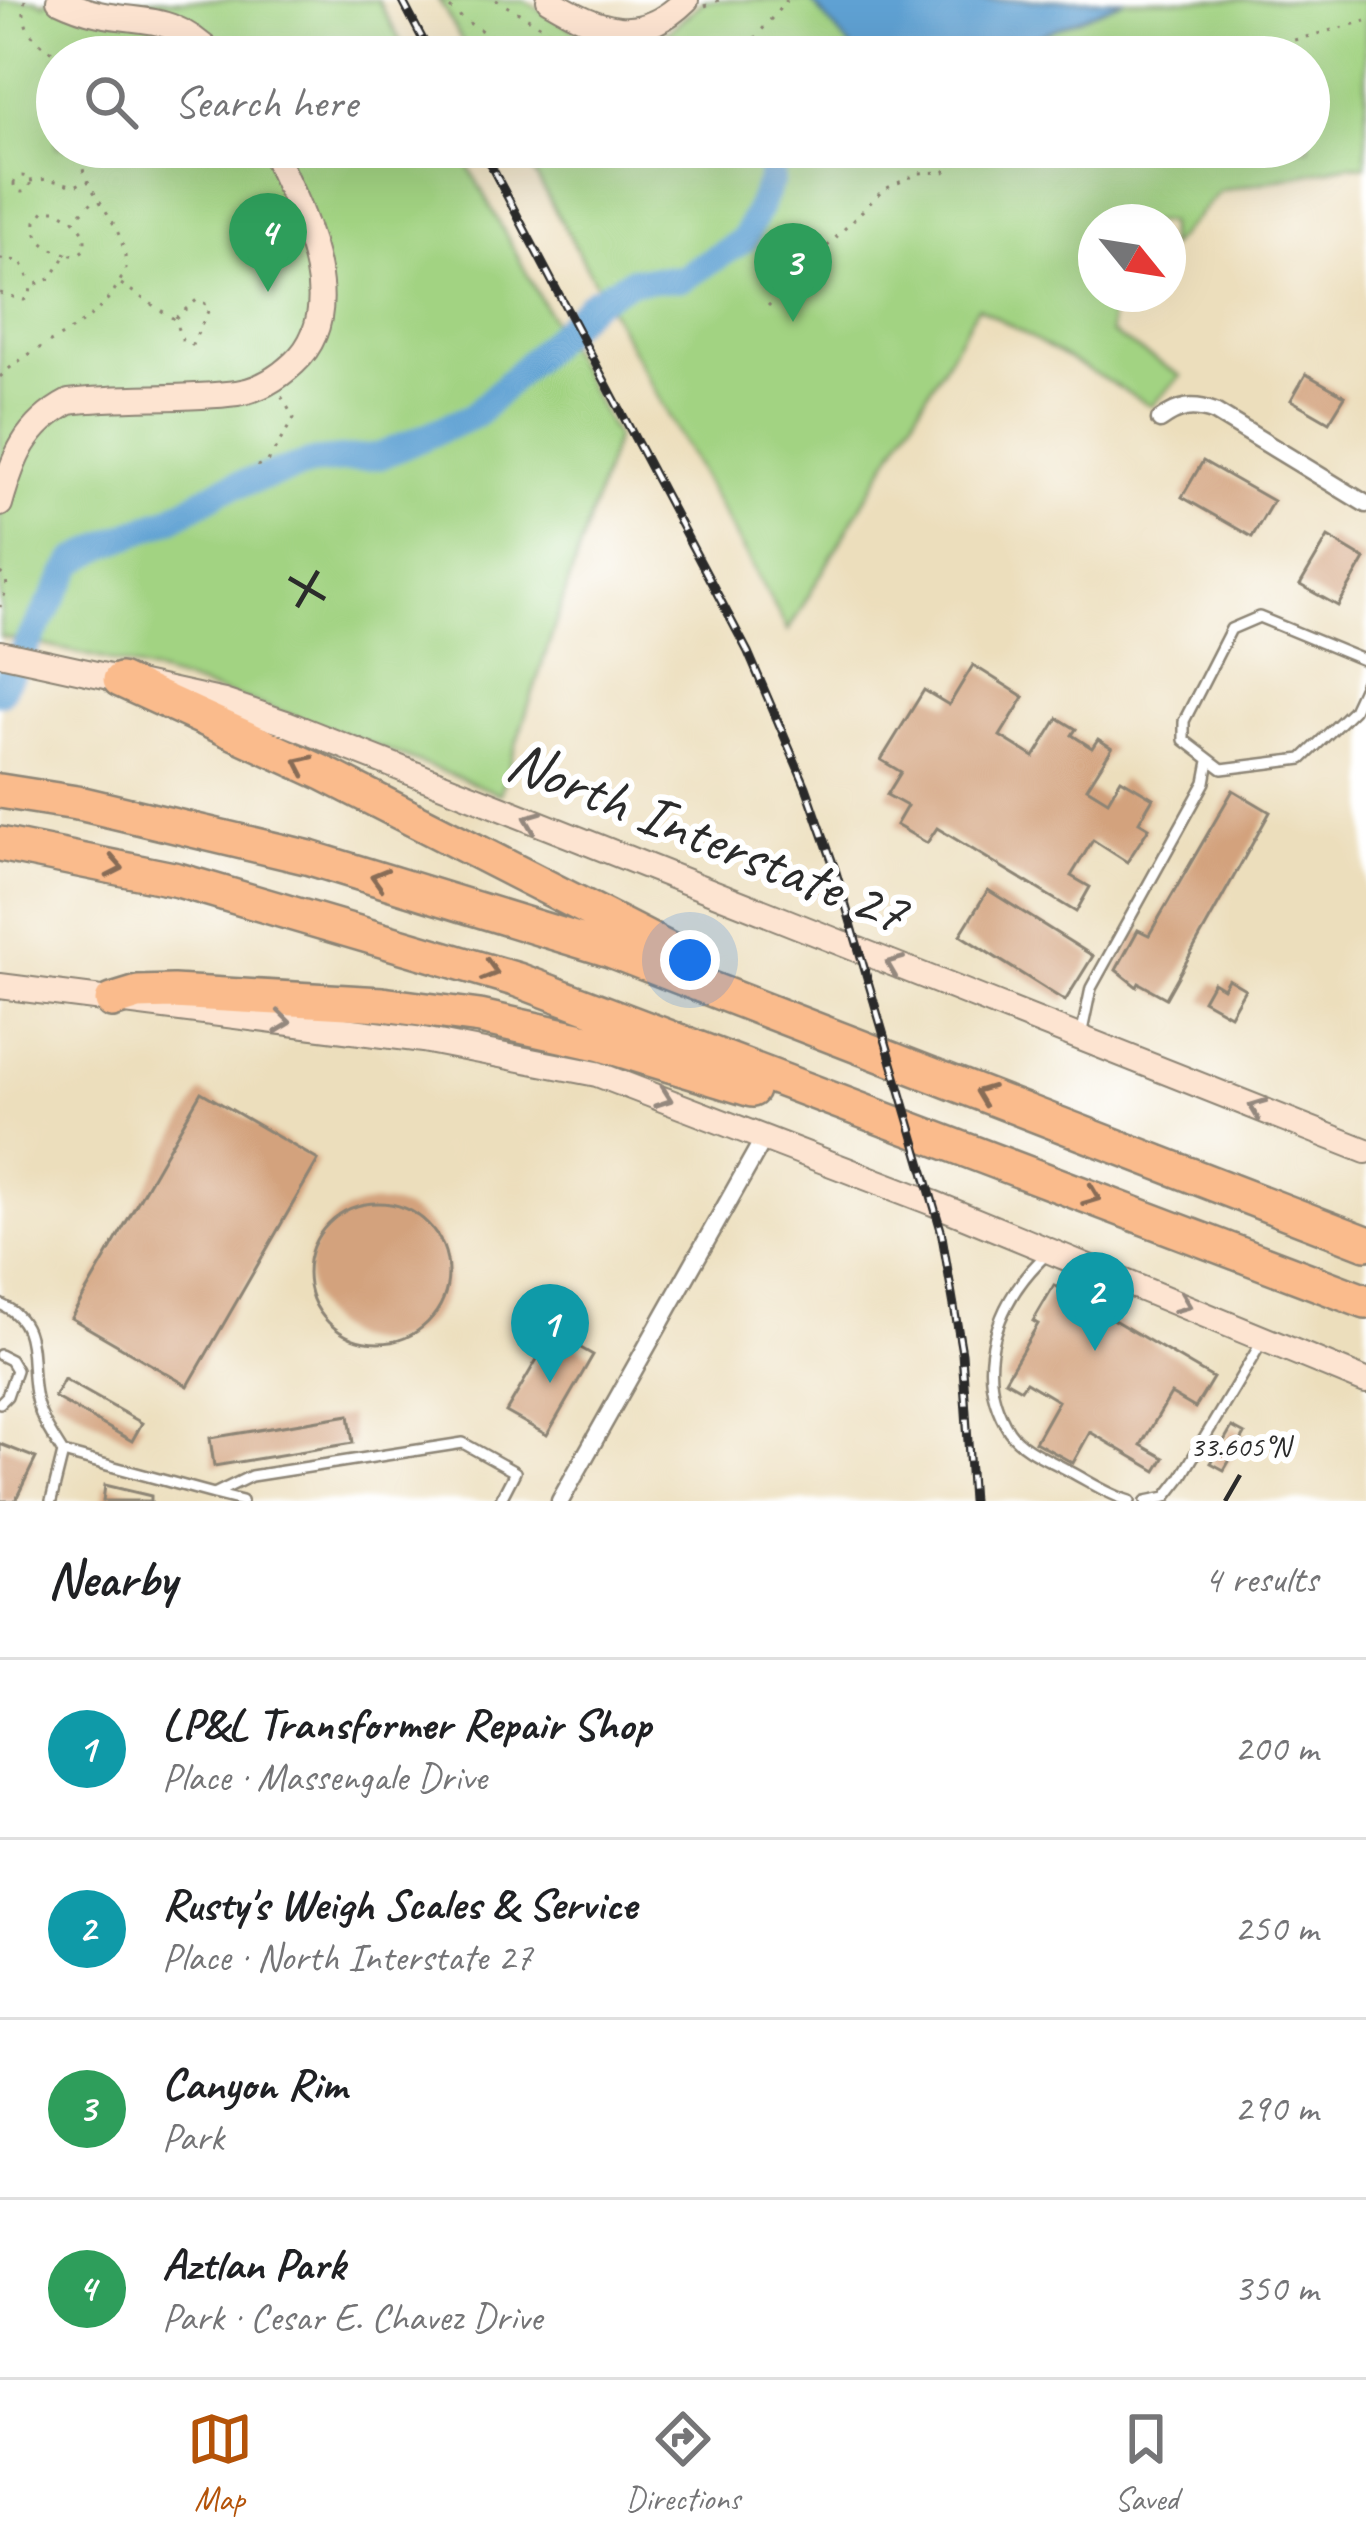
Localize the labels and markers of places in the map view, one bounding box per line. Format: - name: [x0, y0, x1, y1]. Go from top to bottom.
- pin: 4: [229, 193, 307, 292]
- pin: 3: [754, 223, 832, 322]
- pin: 2: [1056, 1252, 1134, 1351]
- pin: 1: [511, 1284, 589, 1383]

